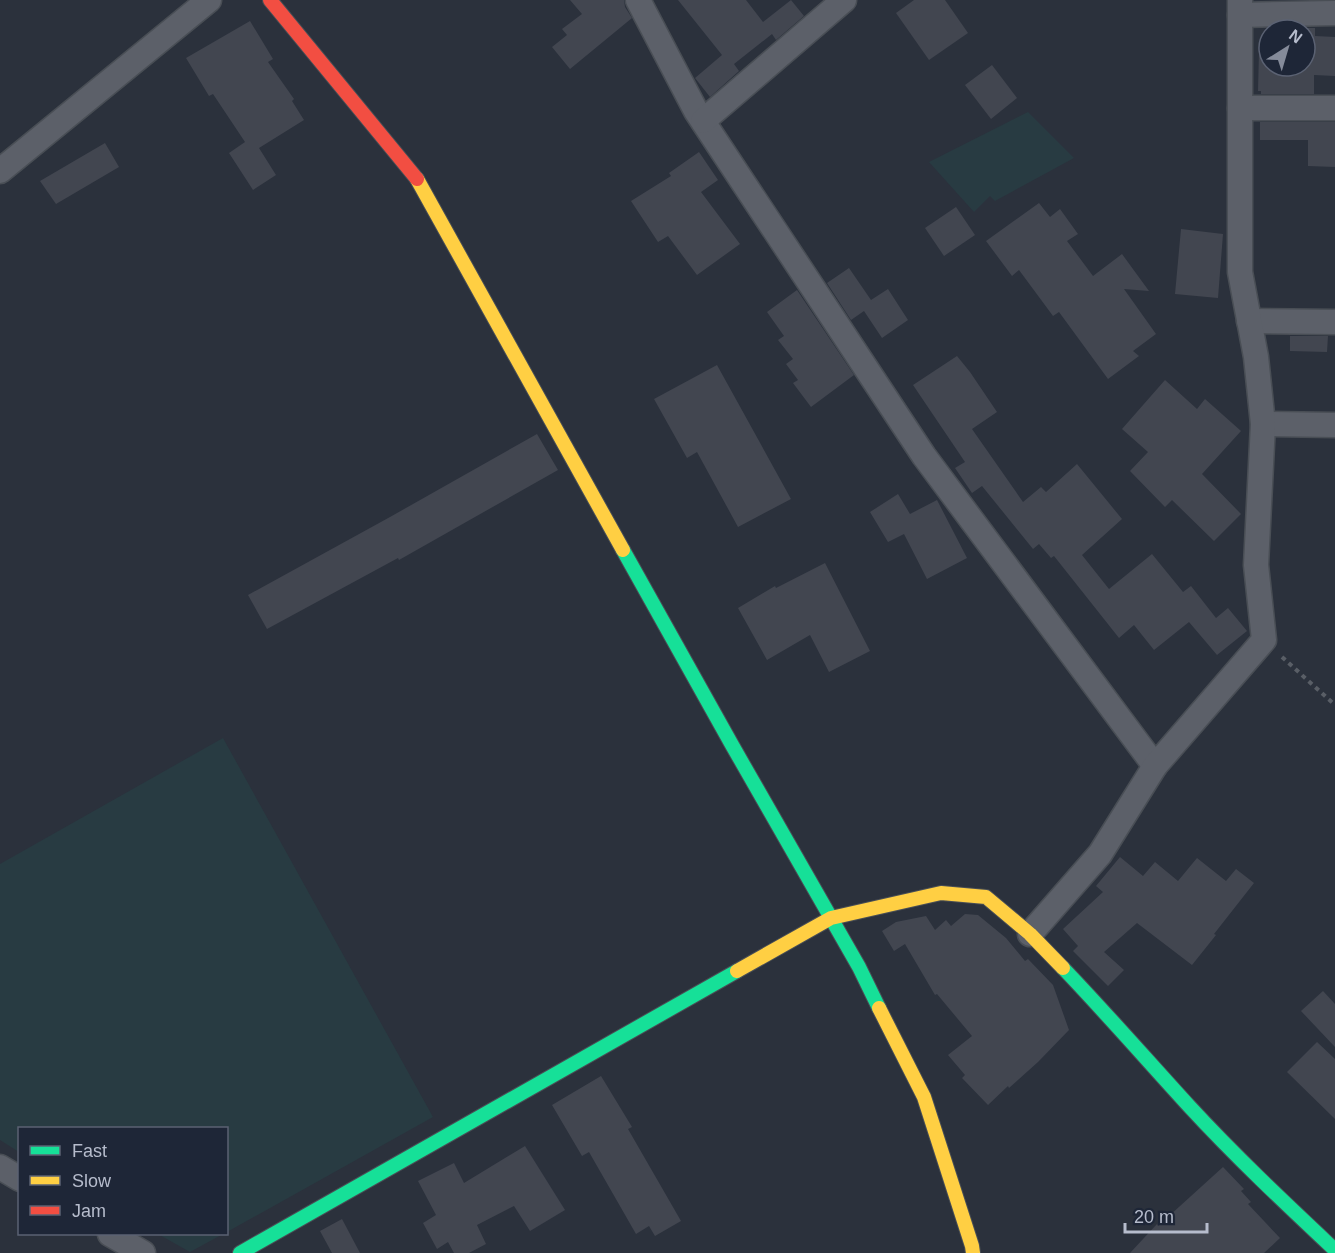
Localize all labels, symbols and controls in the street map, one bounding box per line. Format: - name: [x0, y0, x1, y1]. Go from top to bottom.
- north arrow: [1257, 18, 1317, 78]
- text: N: [1286, 26, 1305, 47]
- legend: [18, 1127, 228, 1235]
- text: Fast: [72, 1141, 107, 1161]
- text: Slow: [72, 1171, 112, 1191]
- scale bar: [1125, 1196, 1208, 1234]
- text: Jam: [72, 1201, 106, 1221]
- text: 20 m: [1134, 1207, 1174, 1227]

